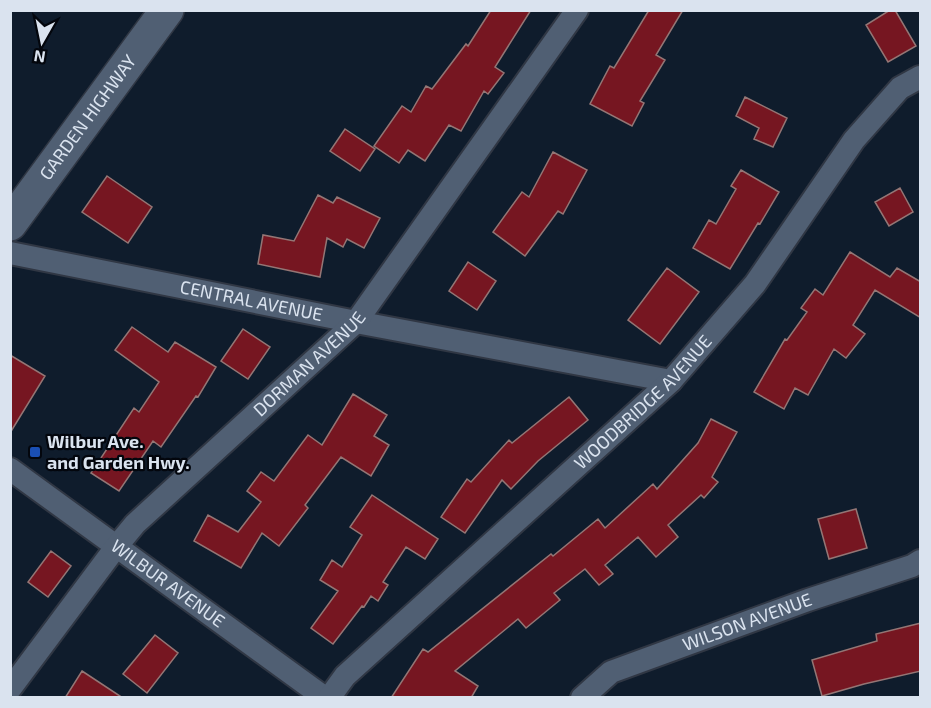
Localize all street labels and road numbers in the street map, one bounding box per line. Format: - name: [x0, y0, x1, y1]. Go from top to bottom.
- street label: GARDEN HIGHWAY: [36, 50, 142, 184]
- street label: CENTRAL AVENUE: [178, 275, 325, 325]
- street label: DORMAN AVENUE: [248, 307, 370, 420]
- street label: WOODBRIDGE AVENUE: [569, 330, 716, 473]
- street label: WILBUR AVENUE: [107, 534, 230, 632]
- street label: WILSON AVENUE: [679, 588, 815, 655]

